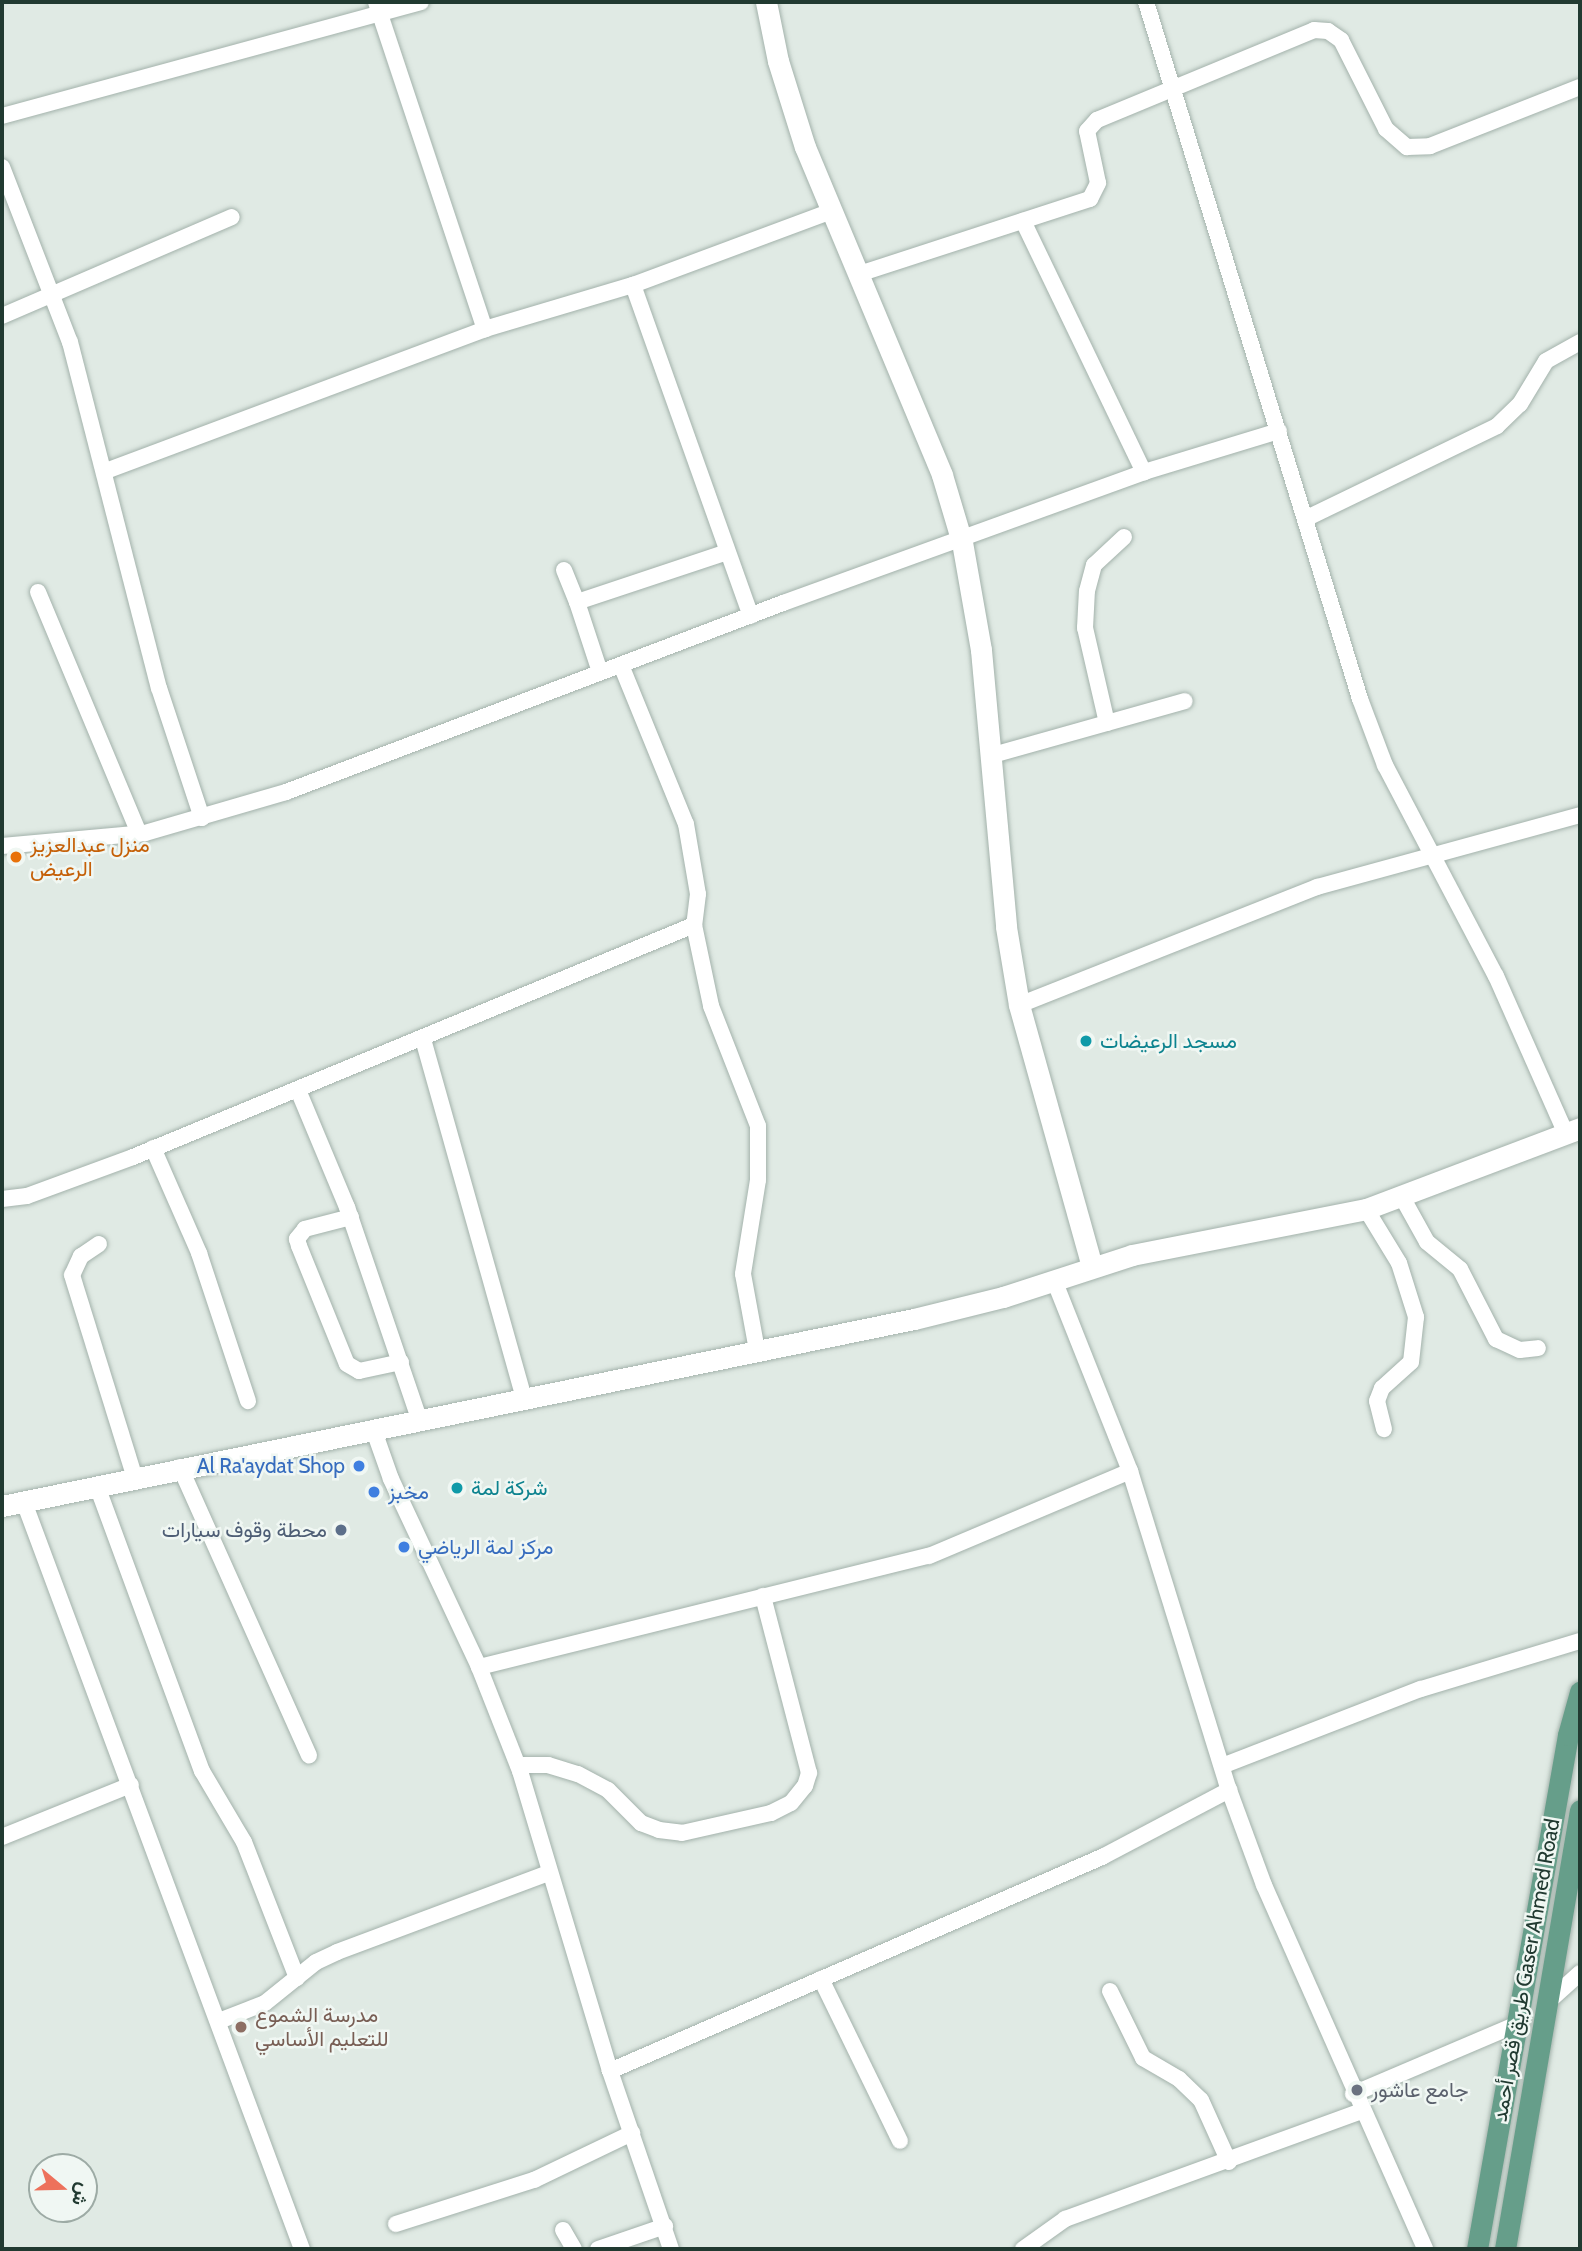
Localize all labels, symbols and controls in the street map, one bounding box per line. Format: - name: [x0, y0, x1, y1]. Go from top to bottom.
- place label: منزل عبدالعزيز الرعيض: [30, 832, 150, 882]
- marker: منزل عبدالعزيز الرعيض: [8, 849, 24, 865]
- place label: مسجد الرعيضات: [1100, 1028, 1237, 1054]
- marker: مسجد الرعيضات: [1078, 1033, 1094, 1049]
- place label: Al Ra'aydat Shop: [197, 1453, 345, 1479]
- marker: Al Ra'aydat Shop: [351, 1458, 367, 1474]
- place label: شركة لمة: [471, 1475, 548, 1501]
- place label: مخبز: [388, 1479, 429, 1505]
- marker: شركة لمة: [449, 1480, 465, 1496]
- marker: مخبز: [366, 1484, 382, 1500]
- place label: محطة وقوف سيارات: [162, 1517, 327, 1543]
- marker: محطة وقوف سيارات: [333, 1522, 349, 1538]
- place label: مركز لمة الرياضي: [418, 1534, 553, 1560]
- marker: مركز لمة الرياضي: [396, 1539, 412, 1555]
- street label: طريق قصر أحمد Gaser Ahmed Road: [1487, 1817, 1565, 2123]
- place label: مدرسة الشموع للتعليم الأساسي: [255, 2002, 389, 2052]
- marker: مدرسة الشموع للتعليم الأساسي: [233, 2019, 249, 2035]
- place label: جامع عاشور: [1371, 2077, 1469, 2103]
- marker: جامع عاشور: [1349, 2082, 1365, 2098]
- north arrow: [28, 2153, 98, 2223]
- text: ش: [67, 2180, 96, 2209]

